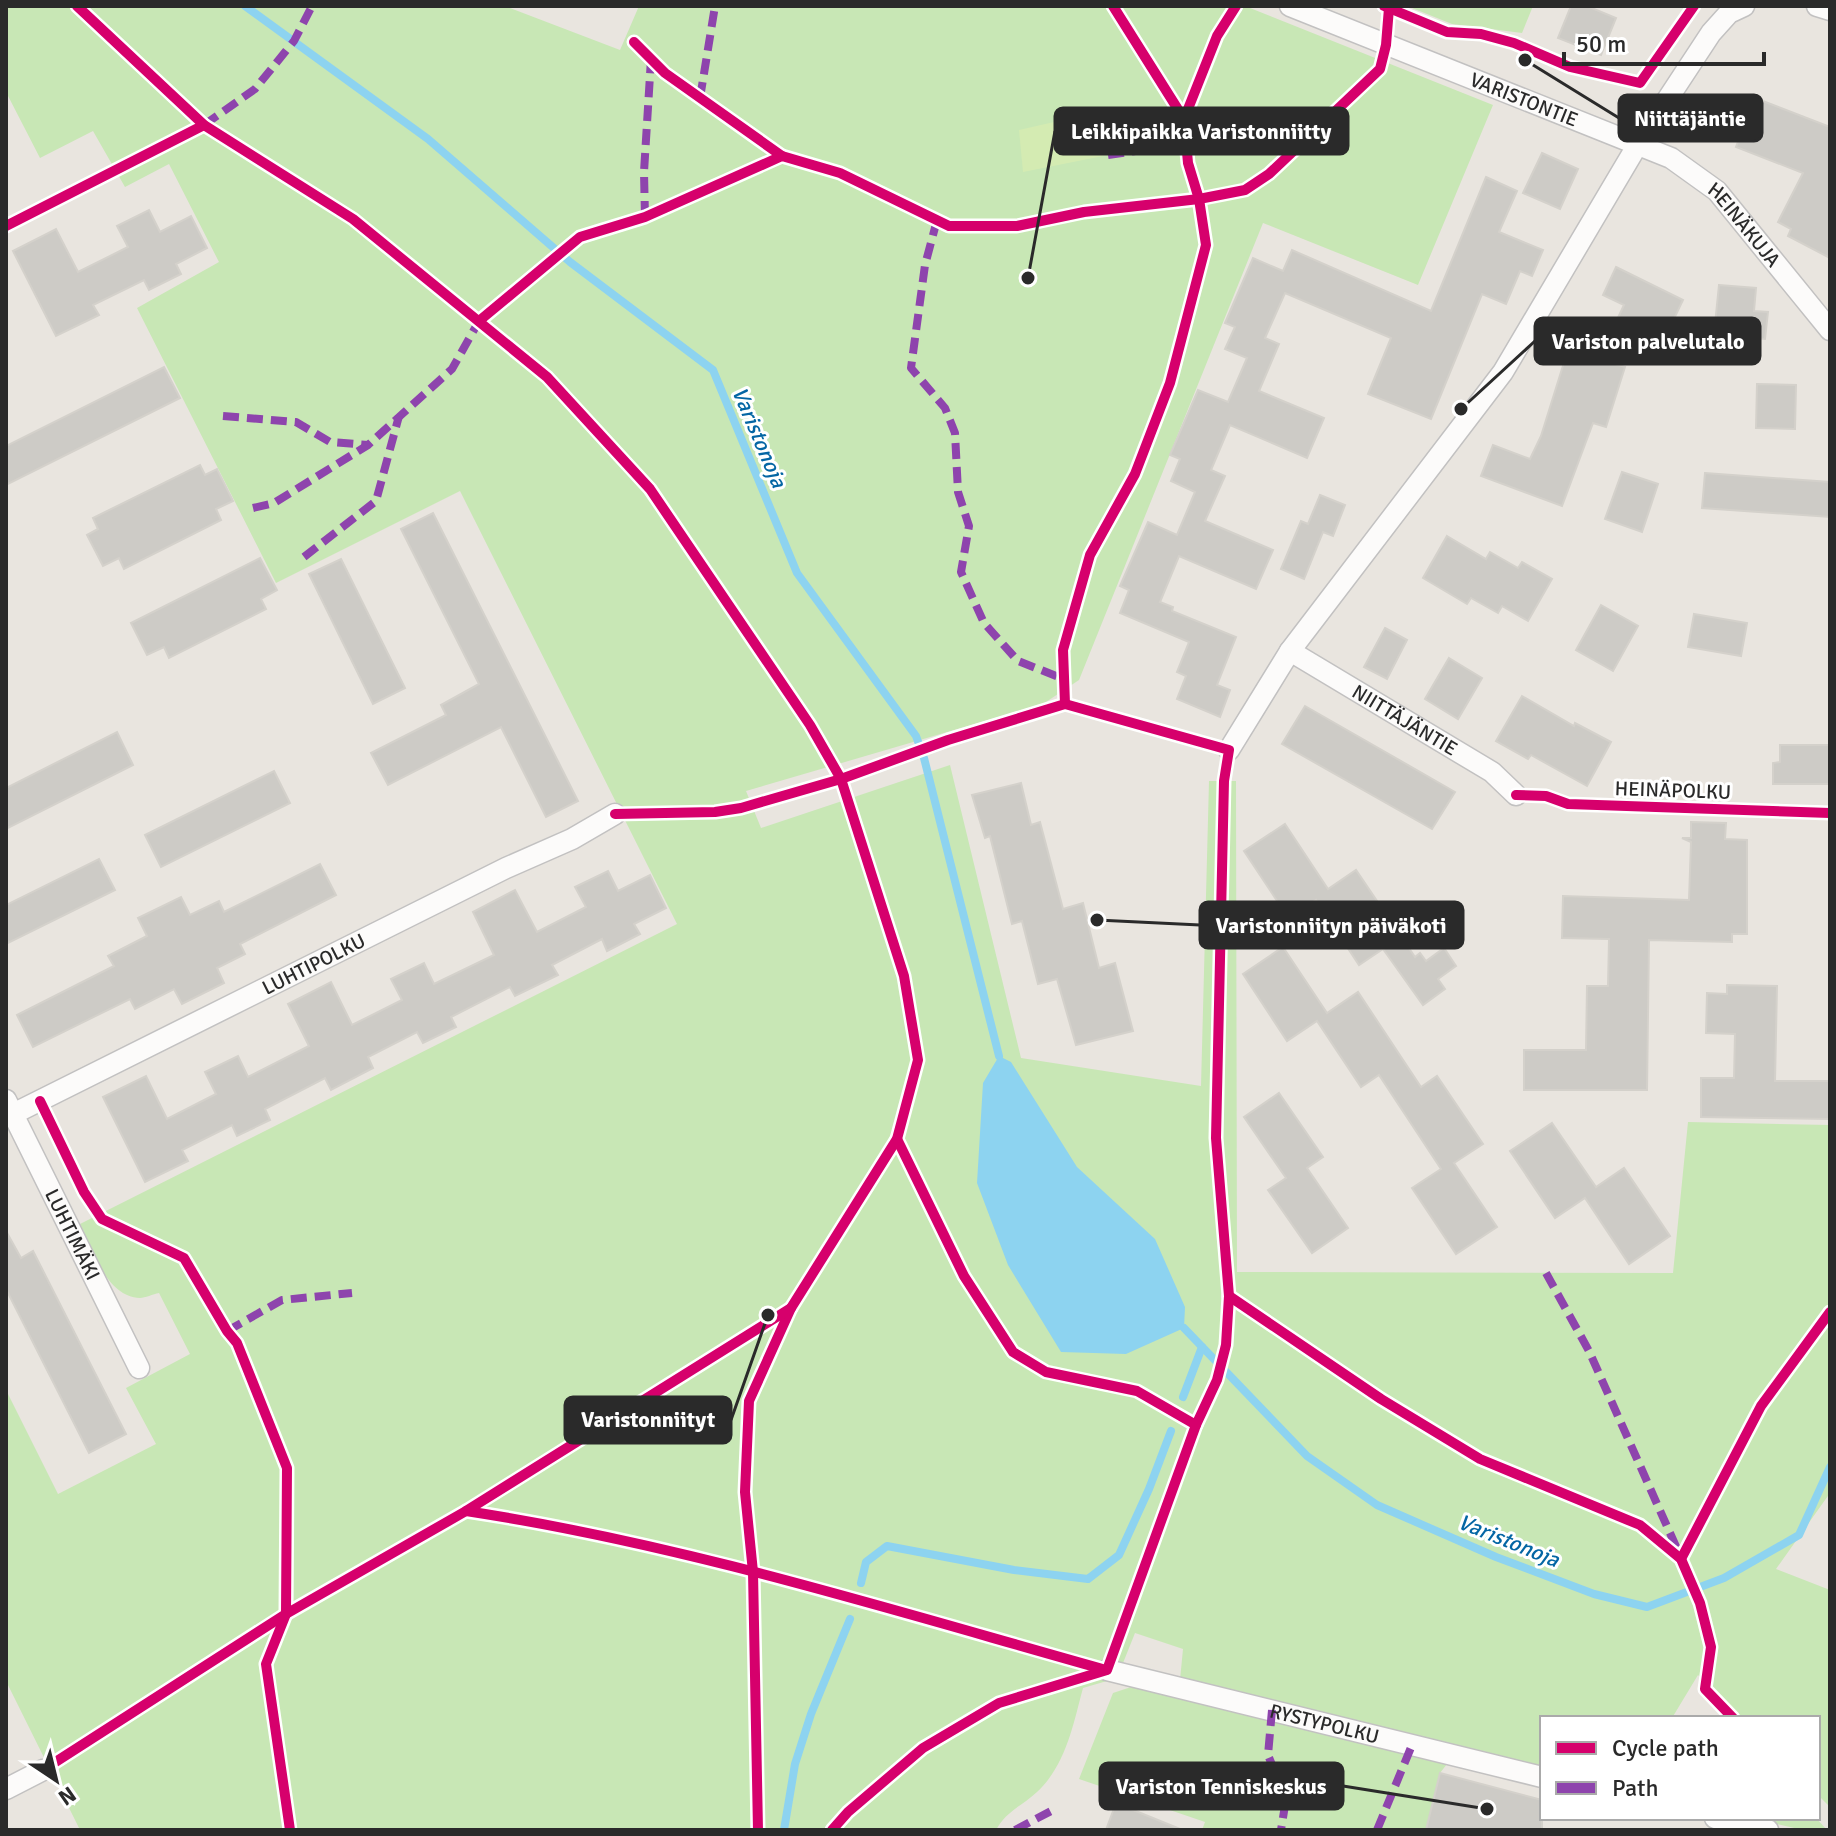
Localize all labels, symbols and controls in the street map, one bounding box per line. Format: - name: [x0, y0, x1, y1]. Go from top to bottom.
- scale bar: [1564, 16, 1764, 66]
- text: 50 m: [1576, 29, 1626, 59]
- street label: VARISTONTIE: [1466, 67, 1582, 133]
- callout: Niittäjäntie: [1619, 95, 1762, 141]
- text: Niittäjäntie: [1634, 105, 1746, 132]
- callout: Leikkipaikka Varistonniitty: [1055, 108, 1348, 154]
- text: Leikkipaikka Varistonniitty: [1071, 118, 1331, 145]
- street label: HEINÄKUJA: [1703, 177, 1786, 272]
- callout: Variston palvelutalo: [1535, 318, 1760, 364]
- text: Variston palvelutalo: [1551, 328, 1745, 355]
- water label: Varistonoja: [726, 383, 793, 492]
- street label: NIITTÄJÄNTIE: [1347, 679, 1462, 761]
- street label: HEINÄPOLKU: [1614, 776, 1732, 805]
- callout: Varistonniityn päiväkoti: [1200, 902, 1463, 948]
- text: Varistonniityn päiväkoti: [1215, 912, 1447, 939]
- street label: LUHTIPOLKU: [258, 928, 370, 1001]
- street label: LUHTIMÄKI: [39, 1185, 105, 1284]
- callout: Varistonniityt: [565, 1397, 731, 1443]
- text: Varistonniityt: [581, 1406, 715, 1433]
- water label: Varistonoja: [1454, 1508, 1564, 1573]
- street label: RYSTYPOLKU: [1267, 1699, 1382, 1749]
- legend: [1540, 1716, 1820, 1820]
- text: Cycle path: [1612, 1733, 1719, 1763]
- north arrow: [16, 1740, 96, 1820]
- callout: Variston Tenniskeskus: [1100, 1763, 1343, 1809]
- text: Variston Tenniskeskus: [1115, 1773, 1327, 1800]
- text: Path: [1612, 1773, 1658, 1803]
- text: N: [53, 1781, 81, 1811]

